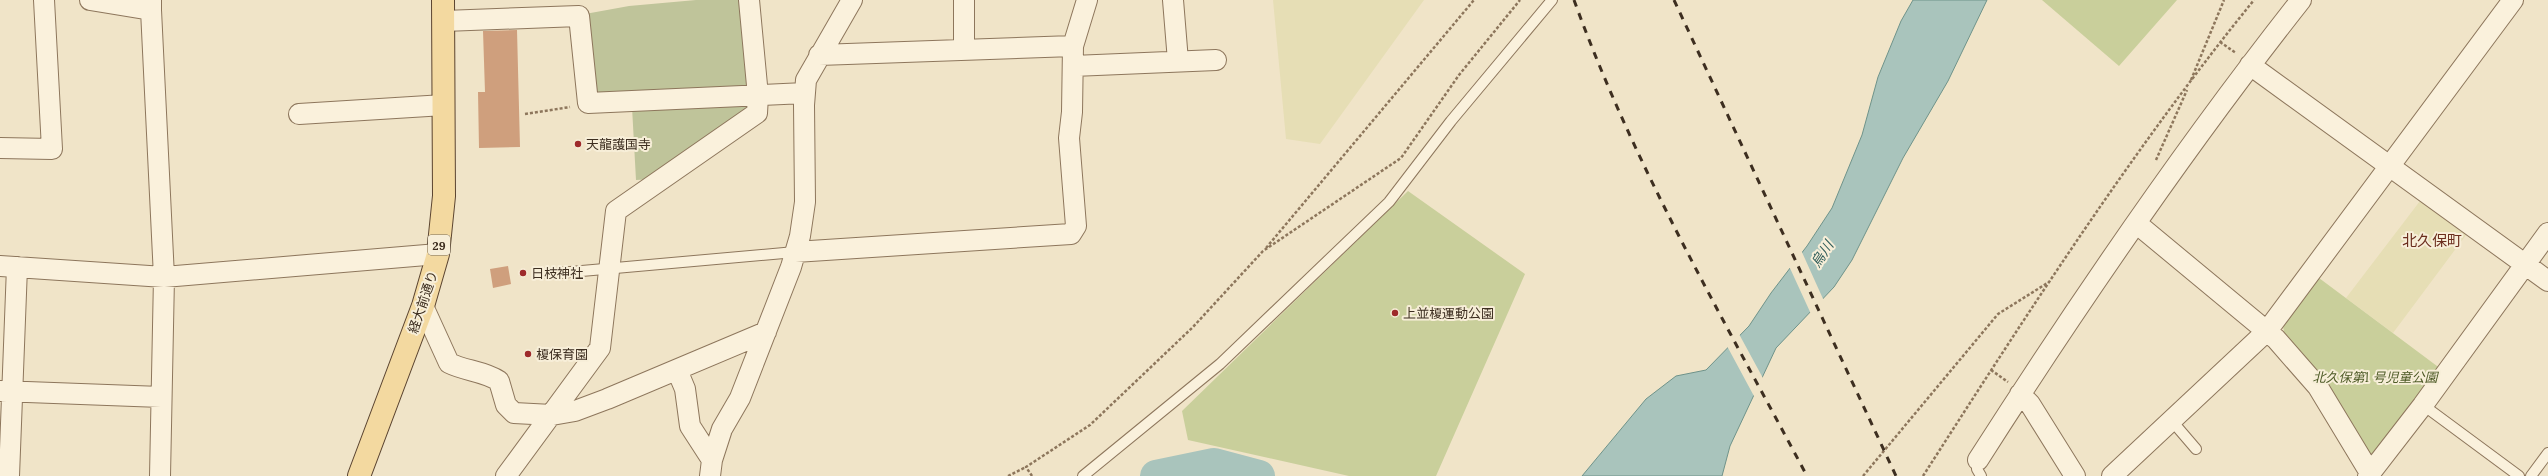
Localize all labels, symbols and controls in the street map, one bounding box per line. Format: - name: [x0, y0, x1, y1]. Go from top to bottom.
- place label: 天龍護国寺: [586, 136, 651, 153]
- marker: 天龍護国寺: [573, 139, 583, 149]
- district label: 北久保町: [2402, 231, 2462, 250]
- road number: 29: [428, 235, 450, 255]
- water label: 烏川: [1807, 236, 1838, 271]
- place label: 日枝神社: [531, 265, 583, 282]
- street label: 経大前通り: [404, 268, 442, 336]
- marker: 日枝神社: [518, 268, 528, 278]
- place label: 上並榎運動公園: [1403, 305, 1494, 322]
- marker: 上並榎運動公園: [1390, 308, 1400, 318]
- place label: 榎保育園: [536, 346, 588, 363]
- marker: 榎保育園: [523, 349, 533, 359]
- park label: 北久保第1 号児童公園: [2312, 369, 2440, 386]

